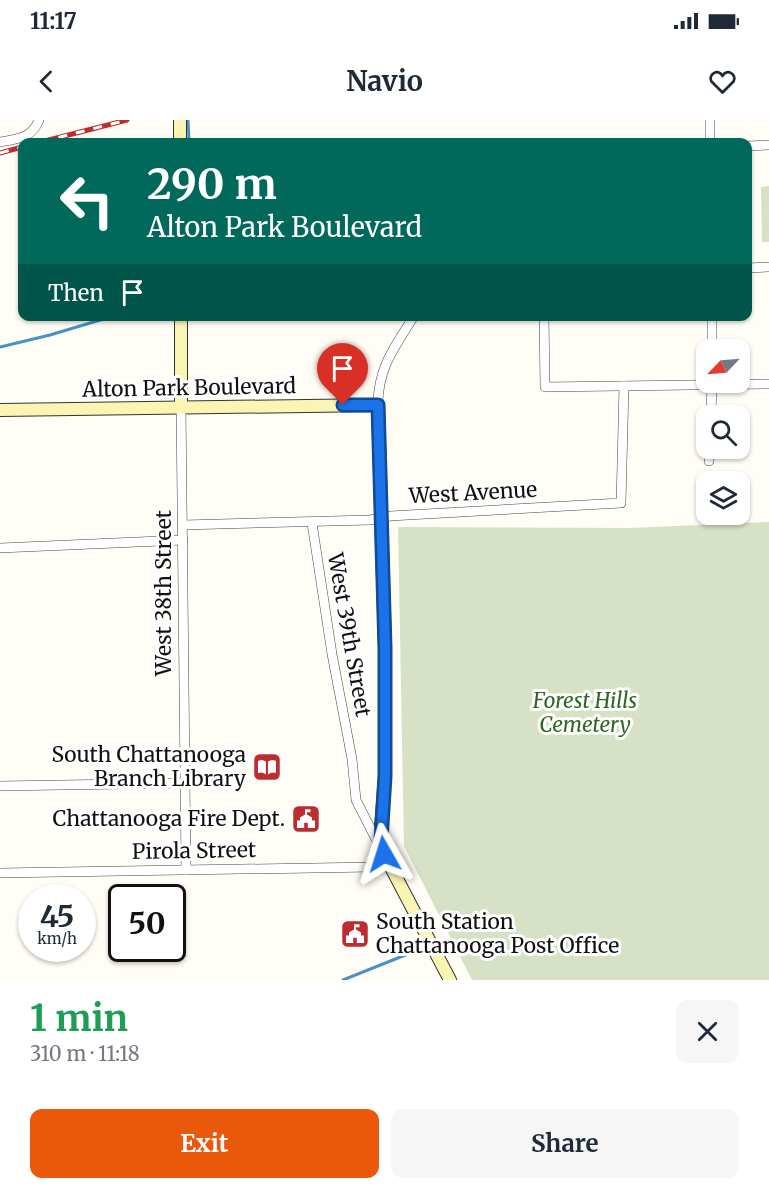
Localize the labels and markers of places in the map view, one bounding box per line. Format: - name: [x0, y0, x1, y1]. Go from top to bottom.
- pin: [317, 343, 368, 405]
- place label: South Chattanooga Branch Library: [52, 741, 247, 792]
- library icon: South Chattanooga Branch Library: [251, 751, 283, 783]
- public building icon: Chattanooga Fire Dept.: [290, 803, 322, 835]
- place label: Chattanooga Fire Dept.: [53, 805, 285, 832]
- place label: South Station Chattanooga Post Office: [376, 908, 619, 959]
- public building icon: South Station Chattanooga Post Office: [339, 918, 371, 950]

